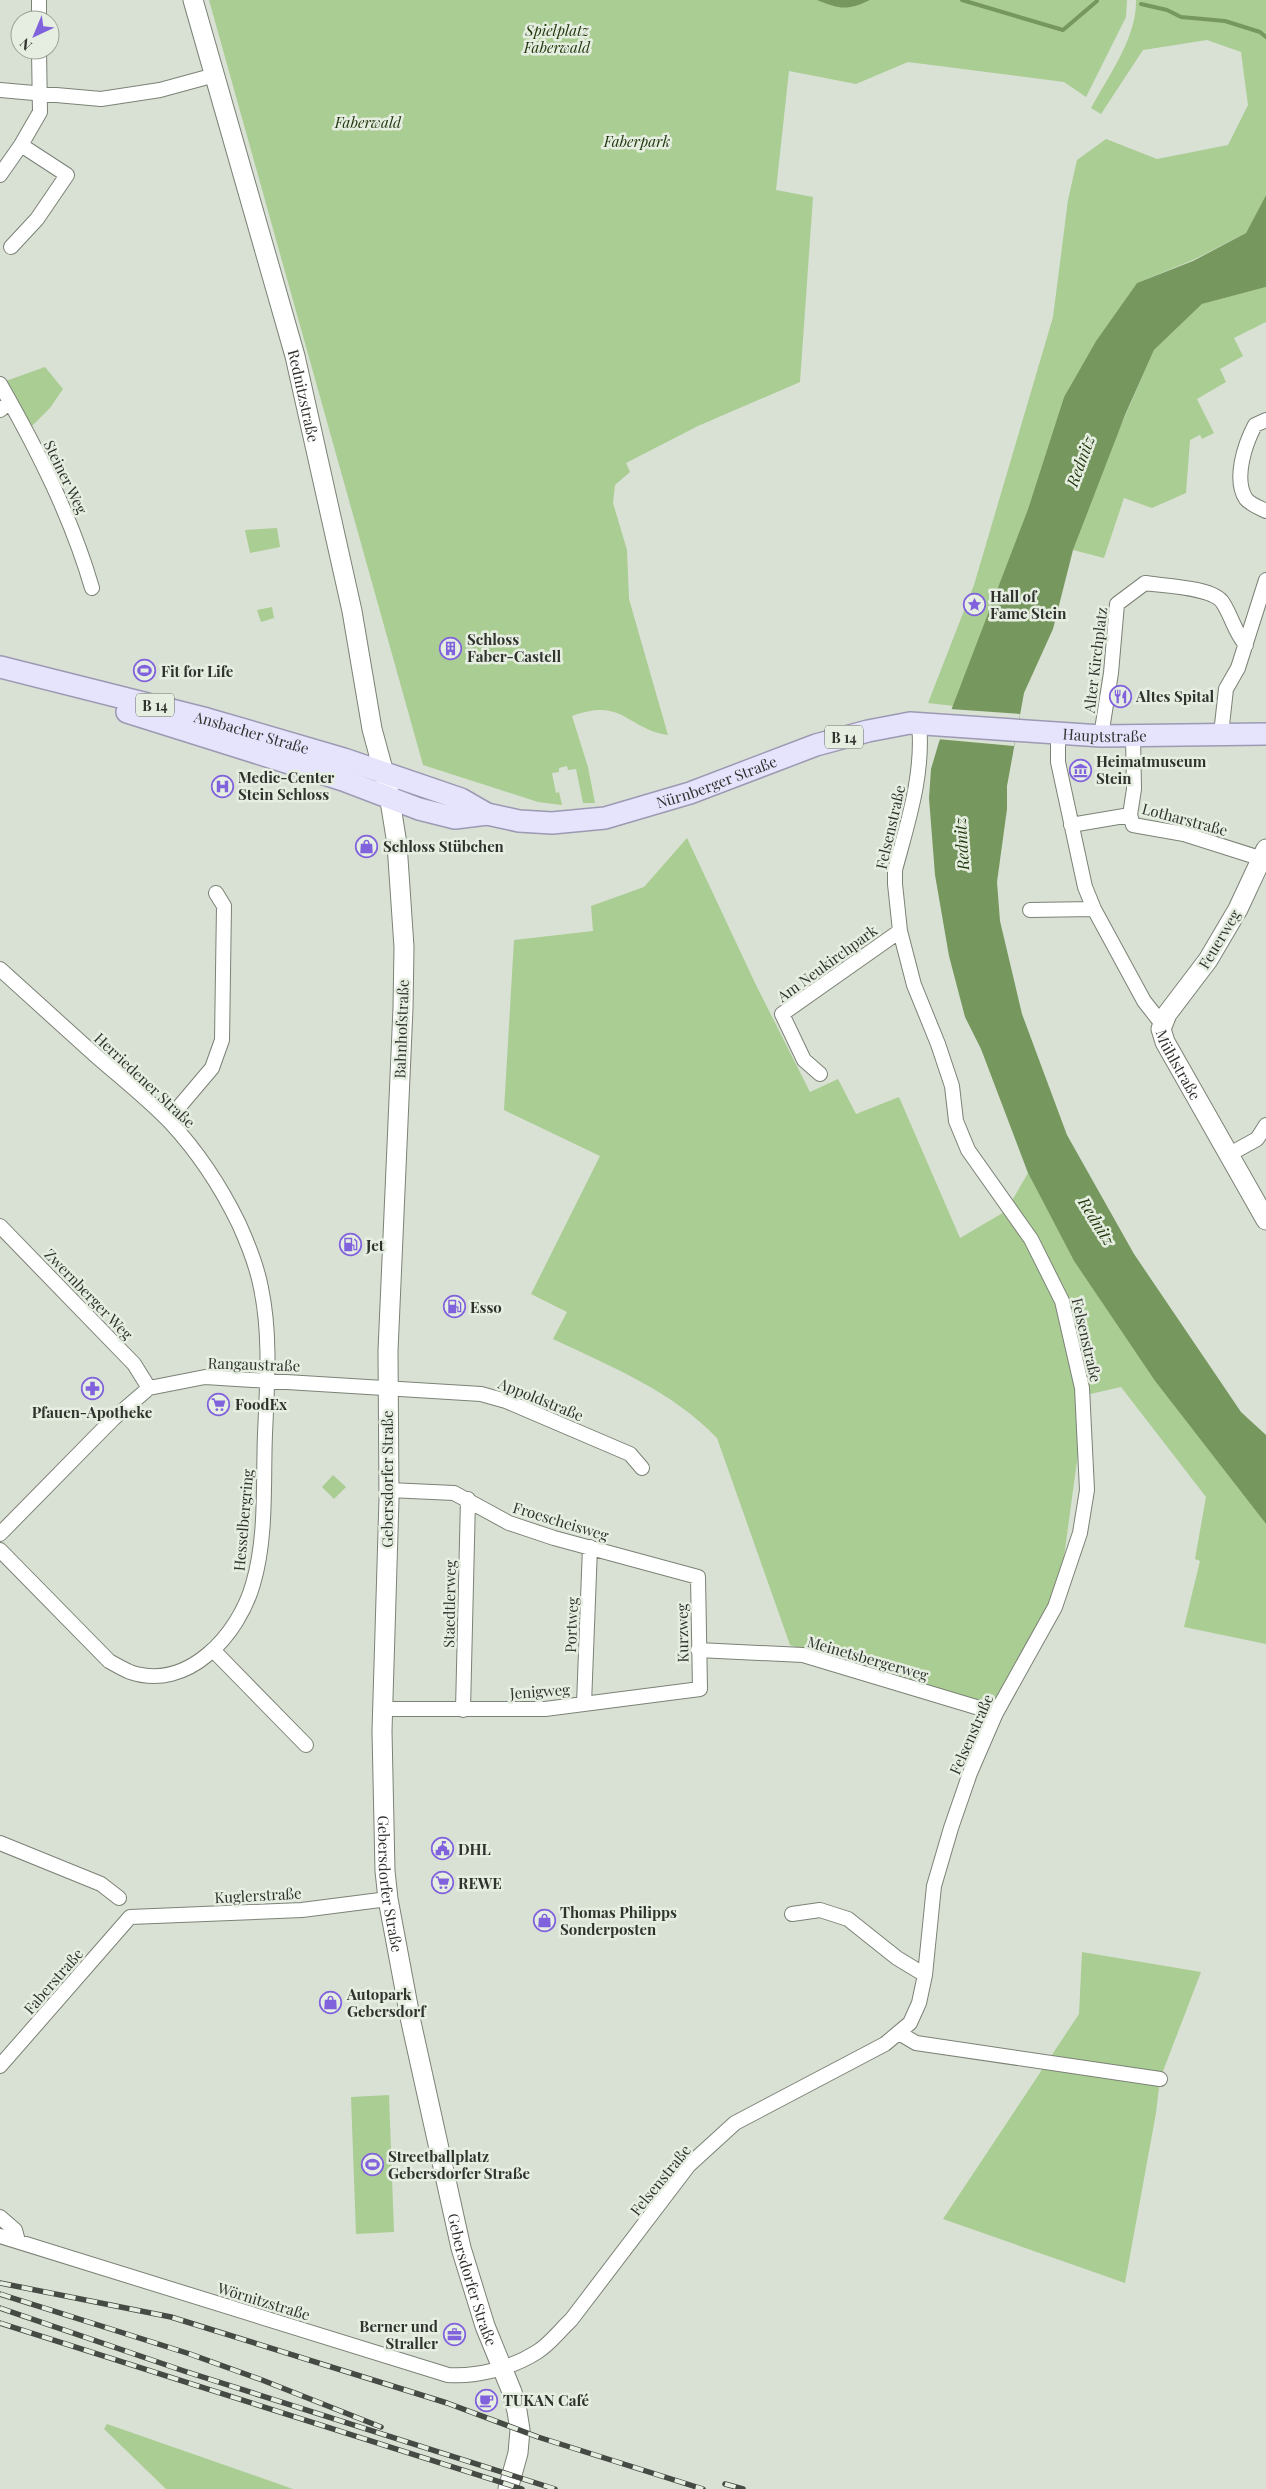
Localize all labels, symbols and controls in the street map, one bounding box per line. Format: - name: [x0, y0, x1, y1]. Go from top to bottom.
- north arrow: [10, 10, 60, 60]
- park label: Spielplatz Faberwald: [523, 20, 591, 57]
- text: N: [15, 34, 36, 55]
- park label: Faberwald: [334, 112, 402, 132]
- park label: Faberpark: [603, 131, 670, 151]
- street label: Rednitzstraße: [284, 347, 324, 444]
- water label: Rednitz: [1061, 432, 1099, 490]
- street label: Steiner Weg: [40, 437, 92, 517]
- place label: Hall of Fame Stein: [990, 586, 1067, 623]
- place icon: Hall of Fame Stein: [962, 593, 986, 617]
- street label: Alter Kirchplatz: [1078, 606, 1111, 715]
- place label: Schloss Faber-Castell: [467, 629, 562, 666]
- building icon: Schloss Faber-Castell: [439, 636, 463, 660]
- sports icon: Fit for Life: [133, 659, 157, 683]
- place label: Fit for Life: [161, 661, 234, 681]
- restaurant icon: Altes Spital: [1108, 684, 1132, 708]
- place label: Altes Spital: [1135, 686, 1214, 706]
- road number: B 14: [136, 694, 174, 716]
- street label: Ansbacher Straße: [191, 706, 312, 758]
- street label: Hauptstraße: [1062, 723, 1147, 746]
- road number: B 14: [825, 726, 863, 749]
- street label: Nürnberger Straße: [654, 751, 780, 812]
- place label: Heimatmuseum Stein: [1096, 751, 1207, 788]
- museum icon: Heimatmuseum Stein: [1068, 758, 1092, 782]
- place label: Medic-Center Stein Schloss: [238, 767, 334, 804]
- hospital icon: Medic-Center Stein Schloss: [210, 774, 234, 798]
- street label: Felsenstraße: [871, 783, 909, 871]
- street label: Lotharstraße: [1140, 798, 1230, 840]
- water label: Rednitz: [949, 816, 973, 872]
- shop icon: Schloss Stübchen: [355, 834, 379, 858]
- place label: Schloss Stübchen: [383, 836, 505, 856]
- street label: Feuerweg: [1194, 906, 1245, 972]
- street label: Am Neukirchpark: [772, 919, 882, 1007]
- street label: Bahnhofstraße: [389, 979, 413, 1079]
- street label: Mühlstraße: [1152, 1027, 1206, 1103]
- street label: Herriedener Straße: [90, 1028, 200, 1132]
- water label: Rednitz: [1074, 1192, 1120, 1250]
- fuel station icon: Jet: [338, 1233, 362, 1257]
- place label: Jet: [365, 1235, 385, 1255]
- street label: Zwernberger Weg: [40, 1244, 138, 1344]
- fuel station icon: Esso: [442, 1295, 466, 1319]
- street label: Felsenstraße: [1068, 1296, 1106, 1384]
- place label: Esso: [470, 1297, 502, 1317]
- street label: Rangaustraße: [207, 1352, 301, 1376]
- street label: Appoldstraße: [494, 1372, 587, 1425]
- pharmacy icon: Pfauen-Apotheke: [80, 1377, 104, 1401]
- supermarket icon: FoodEx: [207, 1392, 231, 1416]
- place label: FoodEx: [235, 1394, 288, 1414]
- place label: Pfauen-Apotheke: [32, 1402, 153, 1422]
- street label: Gebersdorfer Straße: [377, 1410, 397, 1548]
- street label: Hesselbergring: [229, 1468, 257, 1572]
- street label: Froescheisweg: [511, 1497, 611, 1545]
- street label: Staedtlerweg: [438, 1560, 460, 1648]
- street label: Portweg: [560, 1597, 582, 1653]
- street label: Kurzweg: [671, 1603, 693, 1663]
- street label: Meinetsbergerweg: [805, 1631, 931, 1685]
- street label: Jenigweg: [508, 1679, 571, 1703]
- street label: Felsenstraße: [944, 1691, 998, 1777]
- street label: Gebersdorfer Straße: [374, 1815, 408, 1954]
- public building icon: DHL: [430, 1837, 454, 1861]
- place label: DHL: [458, 1839, 491, 1859]
- supermarket icon: REWE: [430, 1871, 454, 1895]
- place label: REWE: [458, 1873, 502, 1893]
- street label: Kuglerstraße: [214, 1883, 302, 1907]
- place label: Thomas Philipps Sonderposten: [560, 1902, 677, 1939]
- shop icon: Thomas Philipps Sonderposten: [532, 1909, 556, 1933]
- street label: Faberstraße: [19, 1944, 87, 2018]
- place label: Autopark Gebersdorf: [346, 1984, 427, 2021]
- shop icon: Autopark Gebersdorf: [319, 1991, 343, 2015]
- street label: Felsenstraße: [625, 2140, 695, 2220]
- place label: Streetballplatz Gebersdorfer Straße: [388, 2146, 530, 2183]
- sports icon: Streetballplatz Gebersdorfer Straße: [360, 2153, 384, 2177]
- street label: Gebersdorfer Straße: [444, 2211, 502, 2349]
- street label: Wörnitzstraße: [214, 2277, 313, 2325]
- place label: Berner und Straller: [359, 2316, 438, 2353]
- office icon: Berner und Straller: [442, 2323, 466, 2347]
- cafe icon: TUKAN Café: [475, 2388, 499, 2412]
- place label: TUKAN Café: [503, 2390, 589, 2410]

